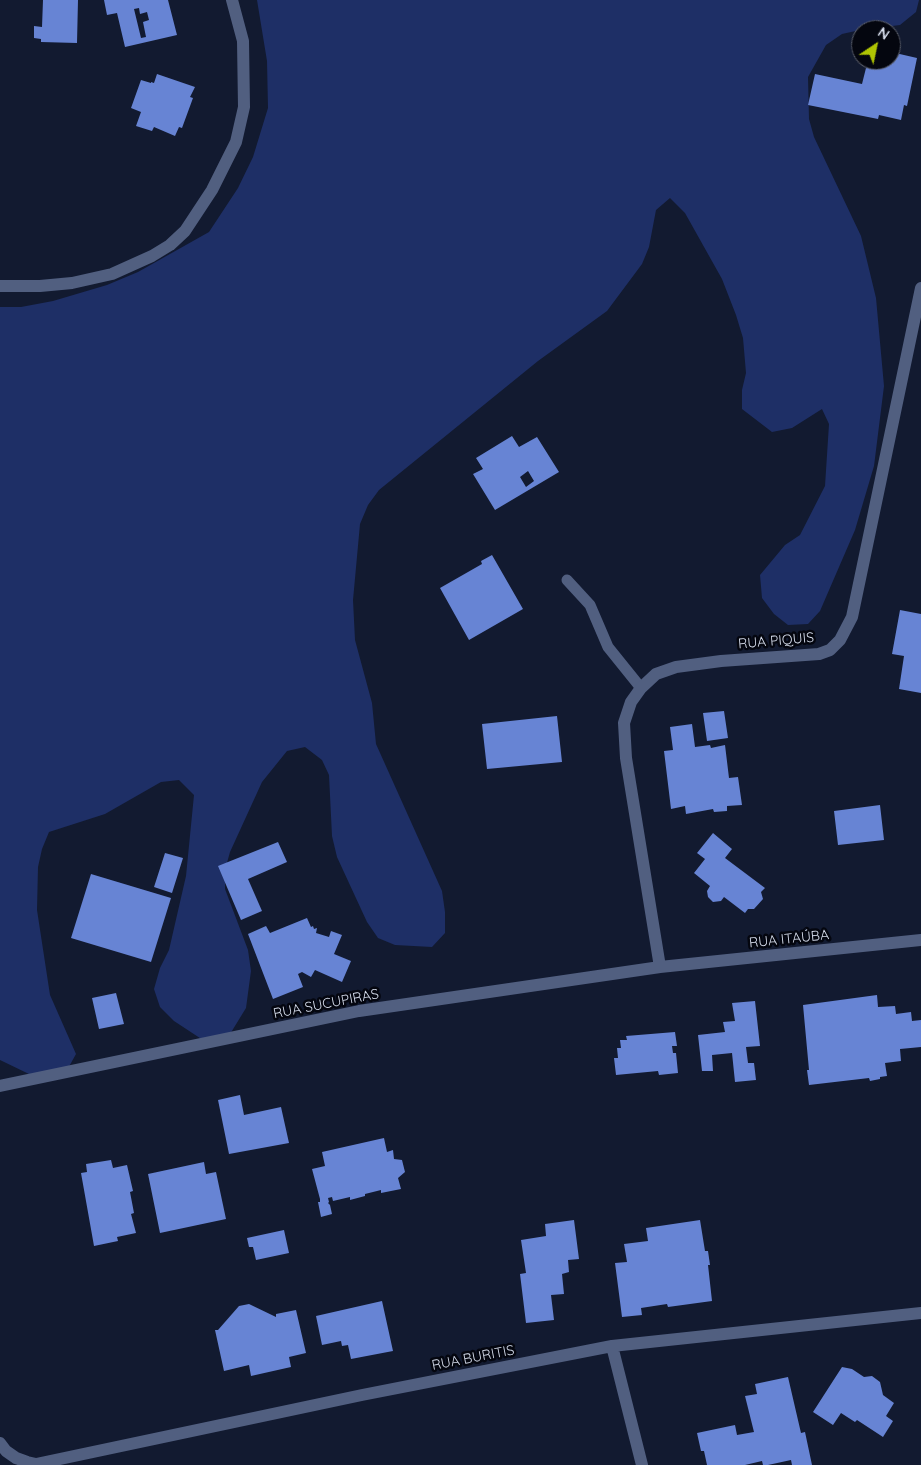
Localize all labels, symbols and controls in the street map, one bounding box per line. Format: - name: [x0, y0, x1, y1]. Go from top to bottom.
- north arrow: [851, 20, 901, 70]
- text: N: [875, 23, 893, 44]
- street label: RUA PIQUIS: [737, 629, 815, 653]
- street label: RUA ITAÚBA: [748, 926, 830, 952]
- street label: RUA SUCUPIRAS: [272, 986, 380, 1022]
- street label: RUA BURITIS: [430, 1342, 516, 1374]

